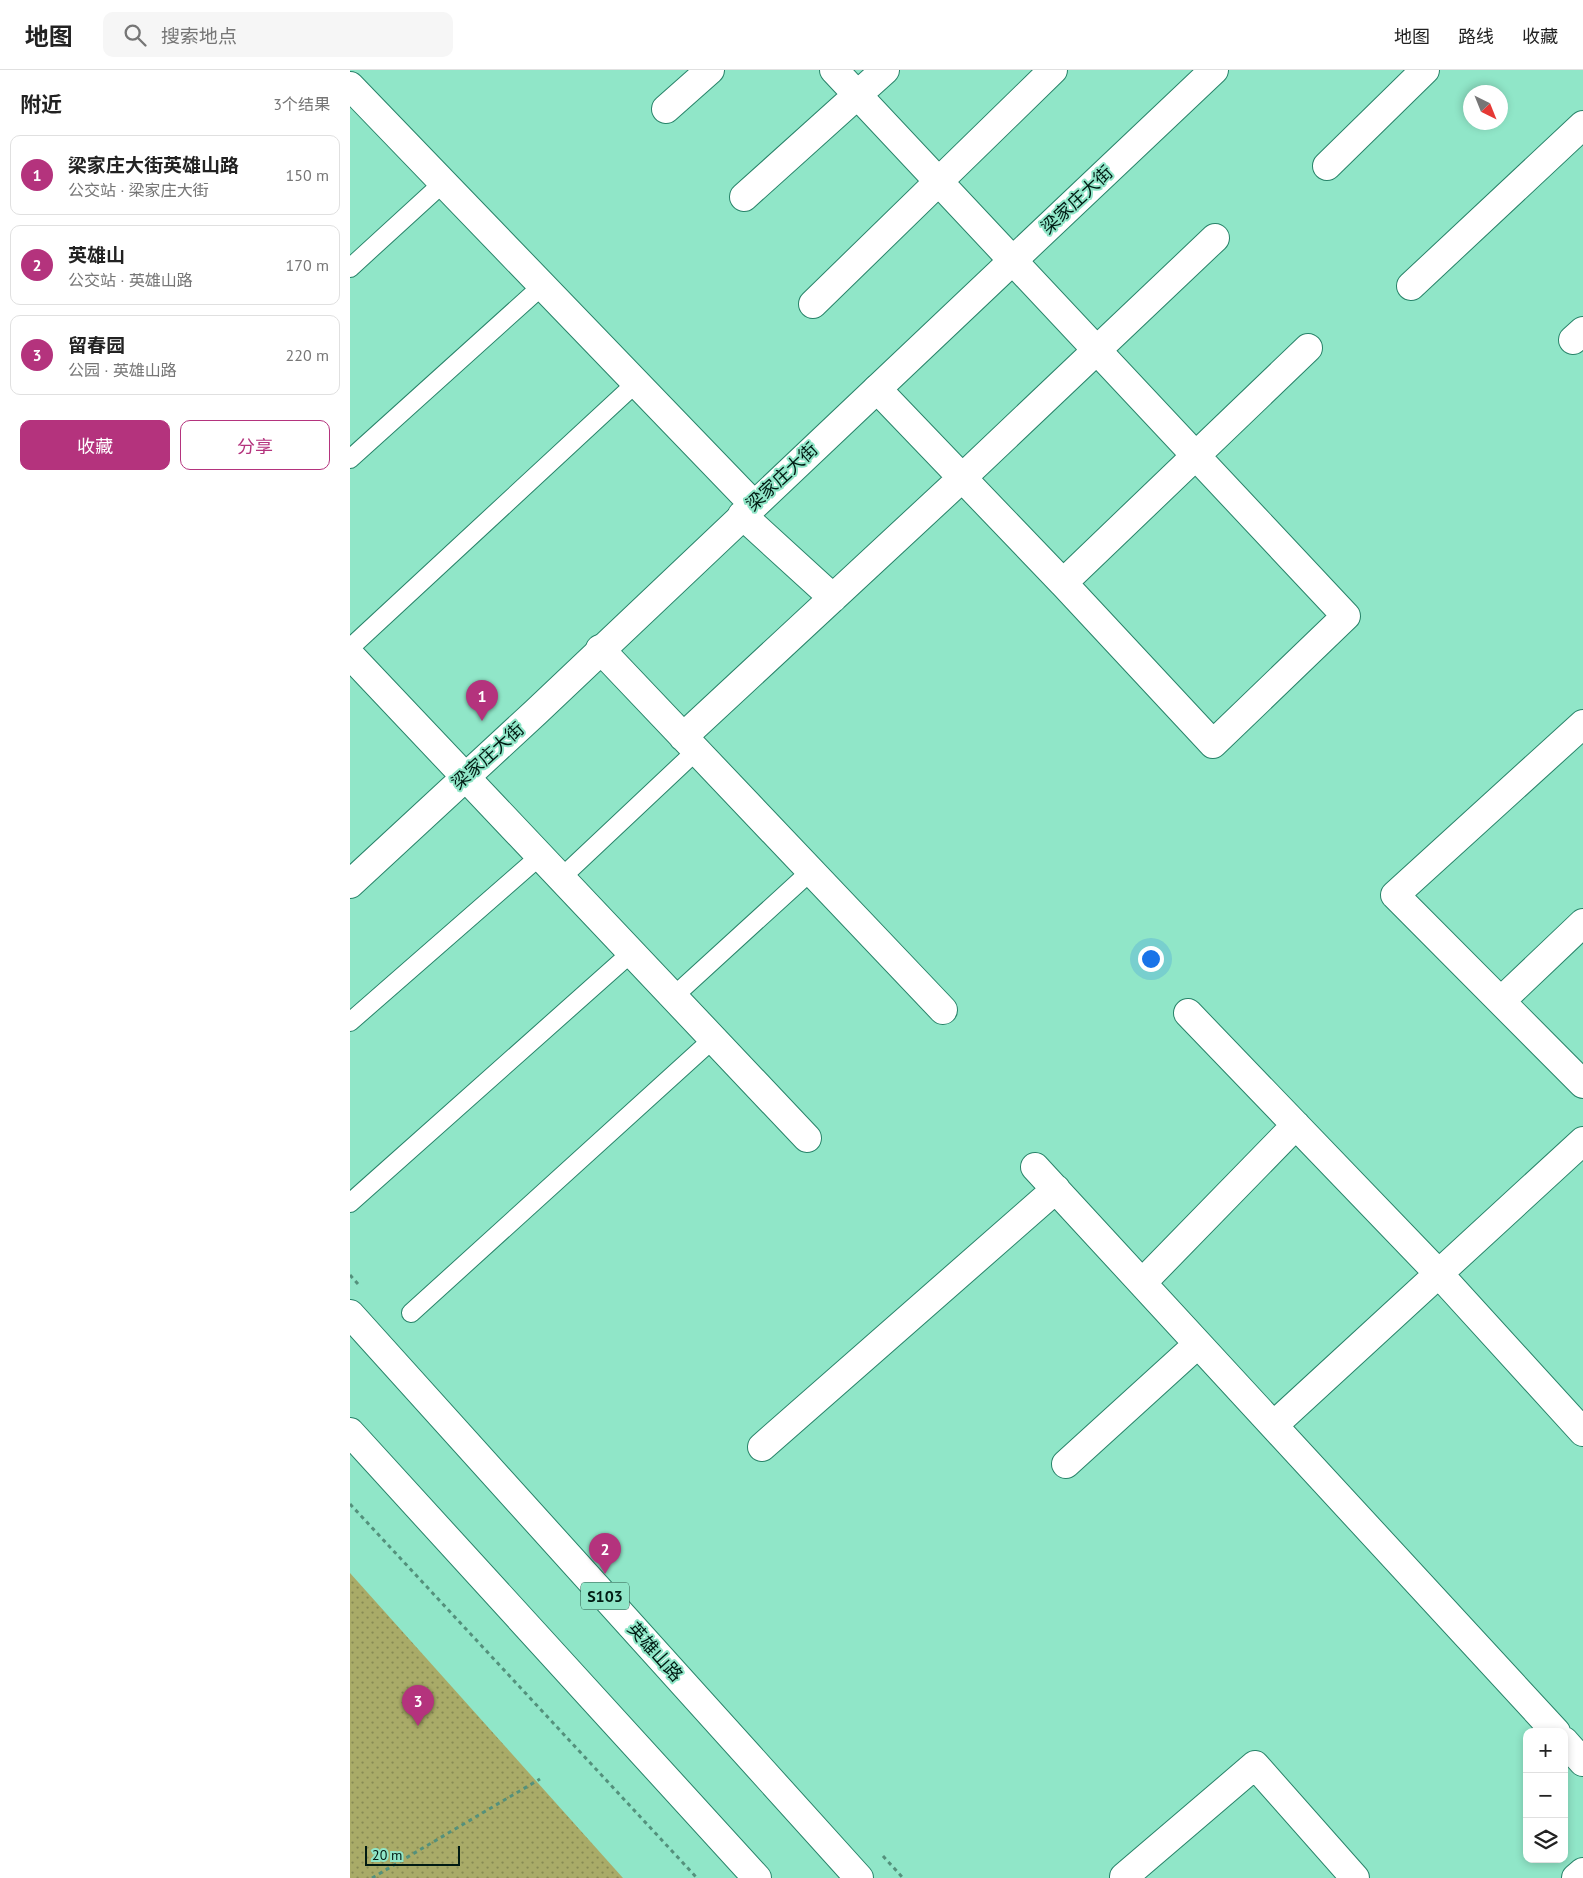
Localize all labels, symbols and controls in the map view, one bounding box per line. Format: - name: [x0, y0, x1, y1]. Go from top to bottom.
- search box: [103, 12, 453, 57]
- text: 地图: [25, 21, 73, 52]
- icon: search: [121, 21, 149, 49]
- text: 搜索地点: [161, 24, 237, 48]
- text: 地图: [1394, 25, 1430, 48]
- text: 路线: [1458, 25, 1494, 48]
- text: 收藏: [1522, 25, 1558, 48]
- north arrow: [1463, 85, 1508, 130]
- text: 附近: [20, 91, 62, 118]
- text: 3个结果: [273, 94, 330, 114]
- text: 梁家庄大街英雄山路: [68, 153, 239, 177]
- street label: 梁家庄大街: [1036, 161, 1117, 239]
- text: 1: [32, 165, 42, 185]
- text: 150 m: [286, 165, 329, 185]
- text: 公交站 · 梁家庄大街: [68, 180, 209, 200]
- text: 英雄山: [68, 243, 125, 267]
- text: 2: [32, 255, 42, 275]
- text: 170 m: [286, 255, 329, 275]
- text: 公交站 · 英雄山路: [68, 270, 193, 290]
- text: 留春园: [68, 333, 125, 357]
- text: 3: [32, 345, 42, 365]
- text: 220 m: [286, 345, 329, 365]
- text: 公园 · 英雄山路: [68, 360, 177, 380]
- button: 收藏: [20, 420, 170, 470]
- button: 分享: [180, 420, 330, 470]
- street label: 梁家庄大街: [741, 438, 822, 516]
- pin: 1: [466, 680, 498, 721]
- street label: 梁家庄大街: [447, 717, 529, 794]
- your location: [1138, 946, 1164, 972]
- pin: 2: [589, 1533, 621, 1574]
- road number: S103: [581, 1582, 629, 1610]
- street label: 英雄山路: [623, 1617, 688, 1686]
- pin: 3: [402, 1685, 434, 1726]
- map controls: [1523, 1728, 1568, 1863]
- button: +: [1523, 1728, 1568, 1773]
- button: −: [1523, 1773, 1568, 1818]
- button: layers: [1523, 1818, 1568, 1863]
- scale bar: [365, 1843, 460, 1866]
- text: 20 m: [372, 1846, 402, 1864]

